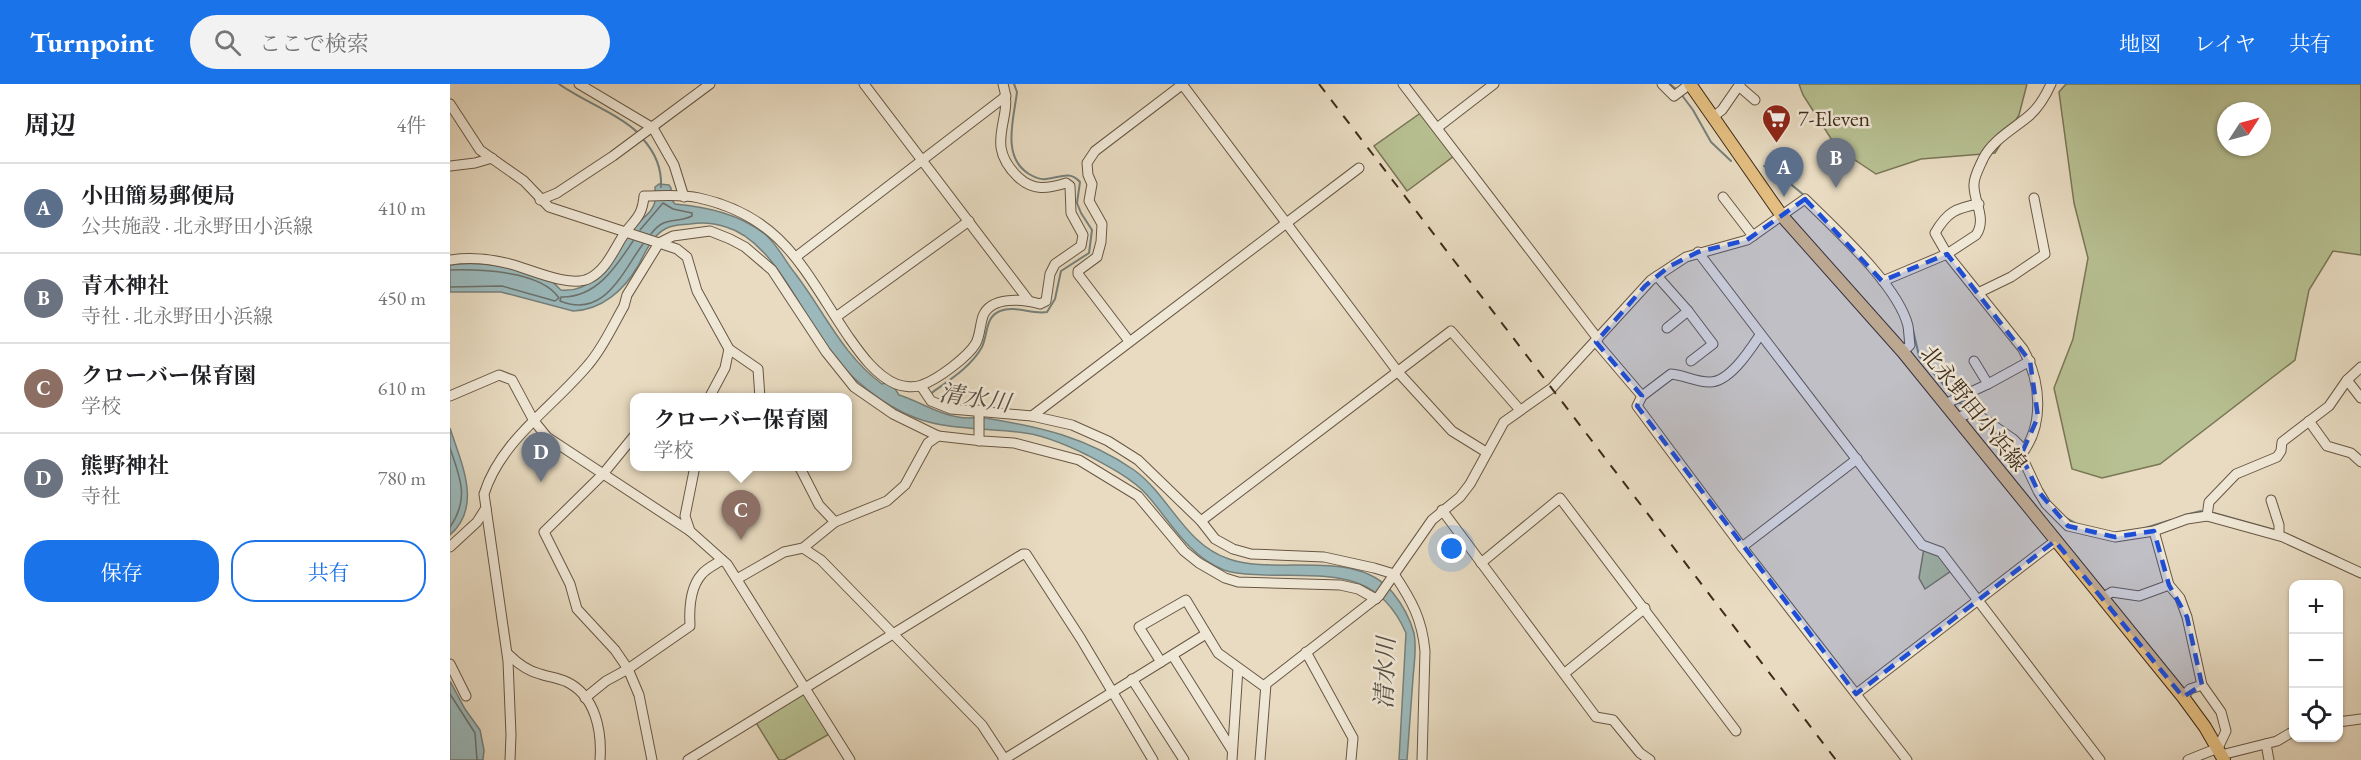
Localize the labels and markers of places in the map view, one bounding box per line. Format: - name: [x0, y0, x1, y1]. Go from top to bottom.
- supermarket icon: 7-Eleven: [1761, 102, 1793, 144]
- place label: 7-Eleven: [1798, 104, 1871, 133]
- pin: B: [1816, 138, 1856, 188]
- pin: A: [1764, 147, 1804, 197]
- pin: D: [522, 432, 560, 482]
- pin: C: [722, 490, 760, 540]

